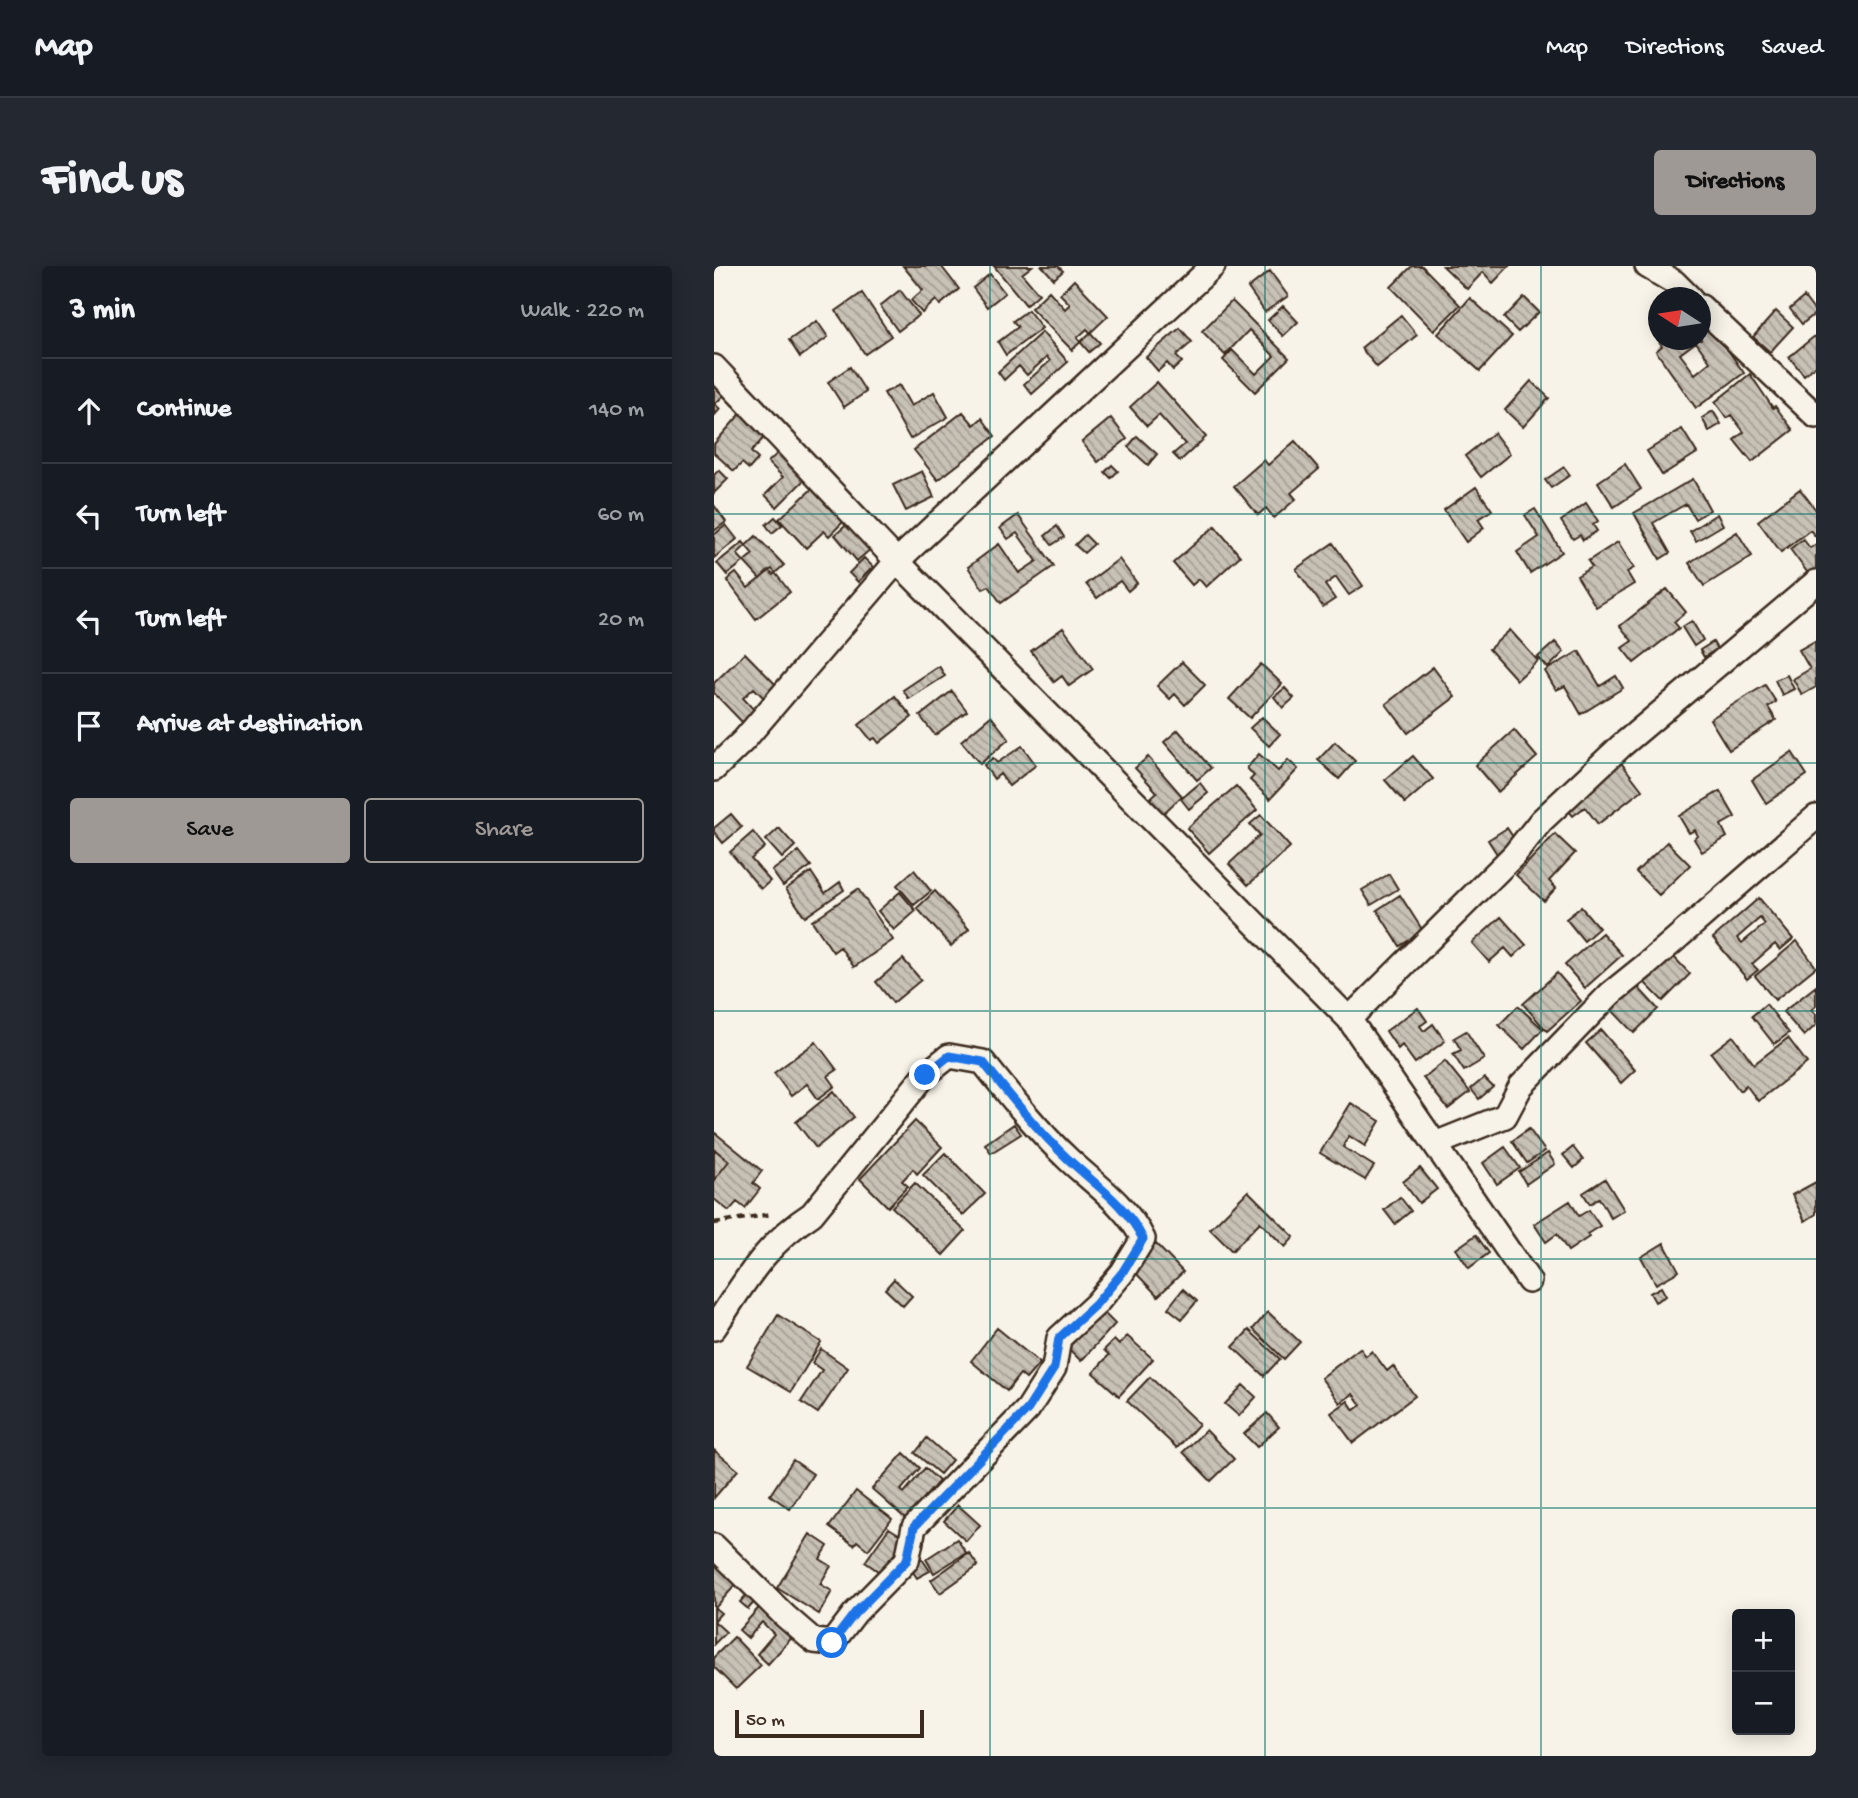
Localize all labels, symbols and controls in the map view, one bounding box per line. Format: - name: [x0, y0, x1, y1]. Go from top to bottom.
- text: Map: [35, 29, 92, 67]
- text: Map: [1546, 34, 1588, 63]
- text: Directions: [1626, 34, 1724, 63]
- text: Saved: [1762, 34, 1823, 63]
- button: Directions: [1654, 150, 1816, 215]
- text: Find us: [42, 153, 182, 211]
- north arrow: [1648, 287, 1711, 350]
- text: 3 min: [70, 294, 135, 329]
- text: Walk · 220 m: [521, 298, 644, 325]
- icon: ahead: [70, 392, 108, 430]
- text: Continue: [137, 395, 231, 426]
- text: 140 m: [589, 397, 644, 424]
- icon: left: [70, 497, 108, 535]
- text: Turn left: [137, 500, 225, 531]
- text: 60 m: [598, 502, 644, 529]
- icon: left: [70, 602, 108, 640]
- text: Turn left: [137, 605, 225, 636]
- text: 20 m: [598, 607, 644, 634]
- icon: arrive: [70, 707, 108, 745]
- text: Arrive at destination: [137, 710, 362, 741]
- button: Save: [70, 798, 350, 863]
- button: Share: [364, 798, 644, 863]
- route end: [909, 1059, 940, 1090]
- map controls: [1732, 1609, 1795, 1735]
- button: +: [1732, 1609, 1795, 1672]
- route start: [816, 1627, 847, 1658]
- button: −: [1732, 1672, 1795, 1735]
- scale bar: [735, 1707, 924, 1739]
- text: 50 m: [746, 1710, 785, 1733]

